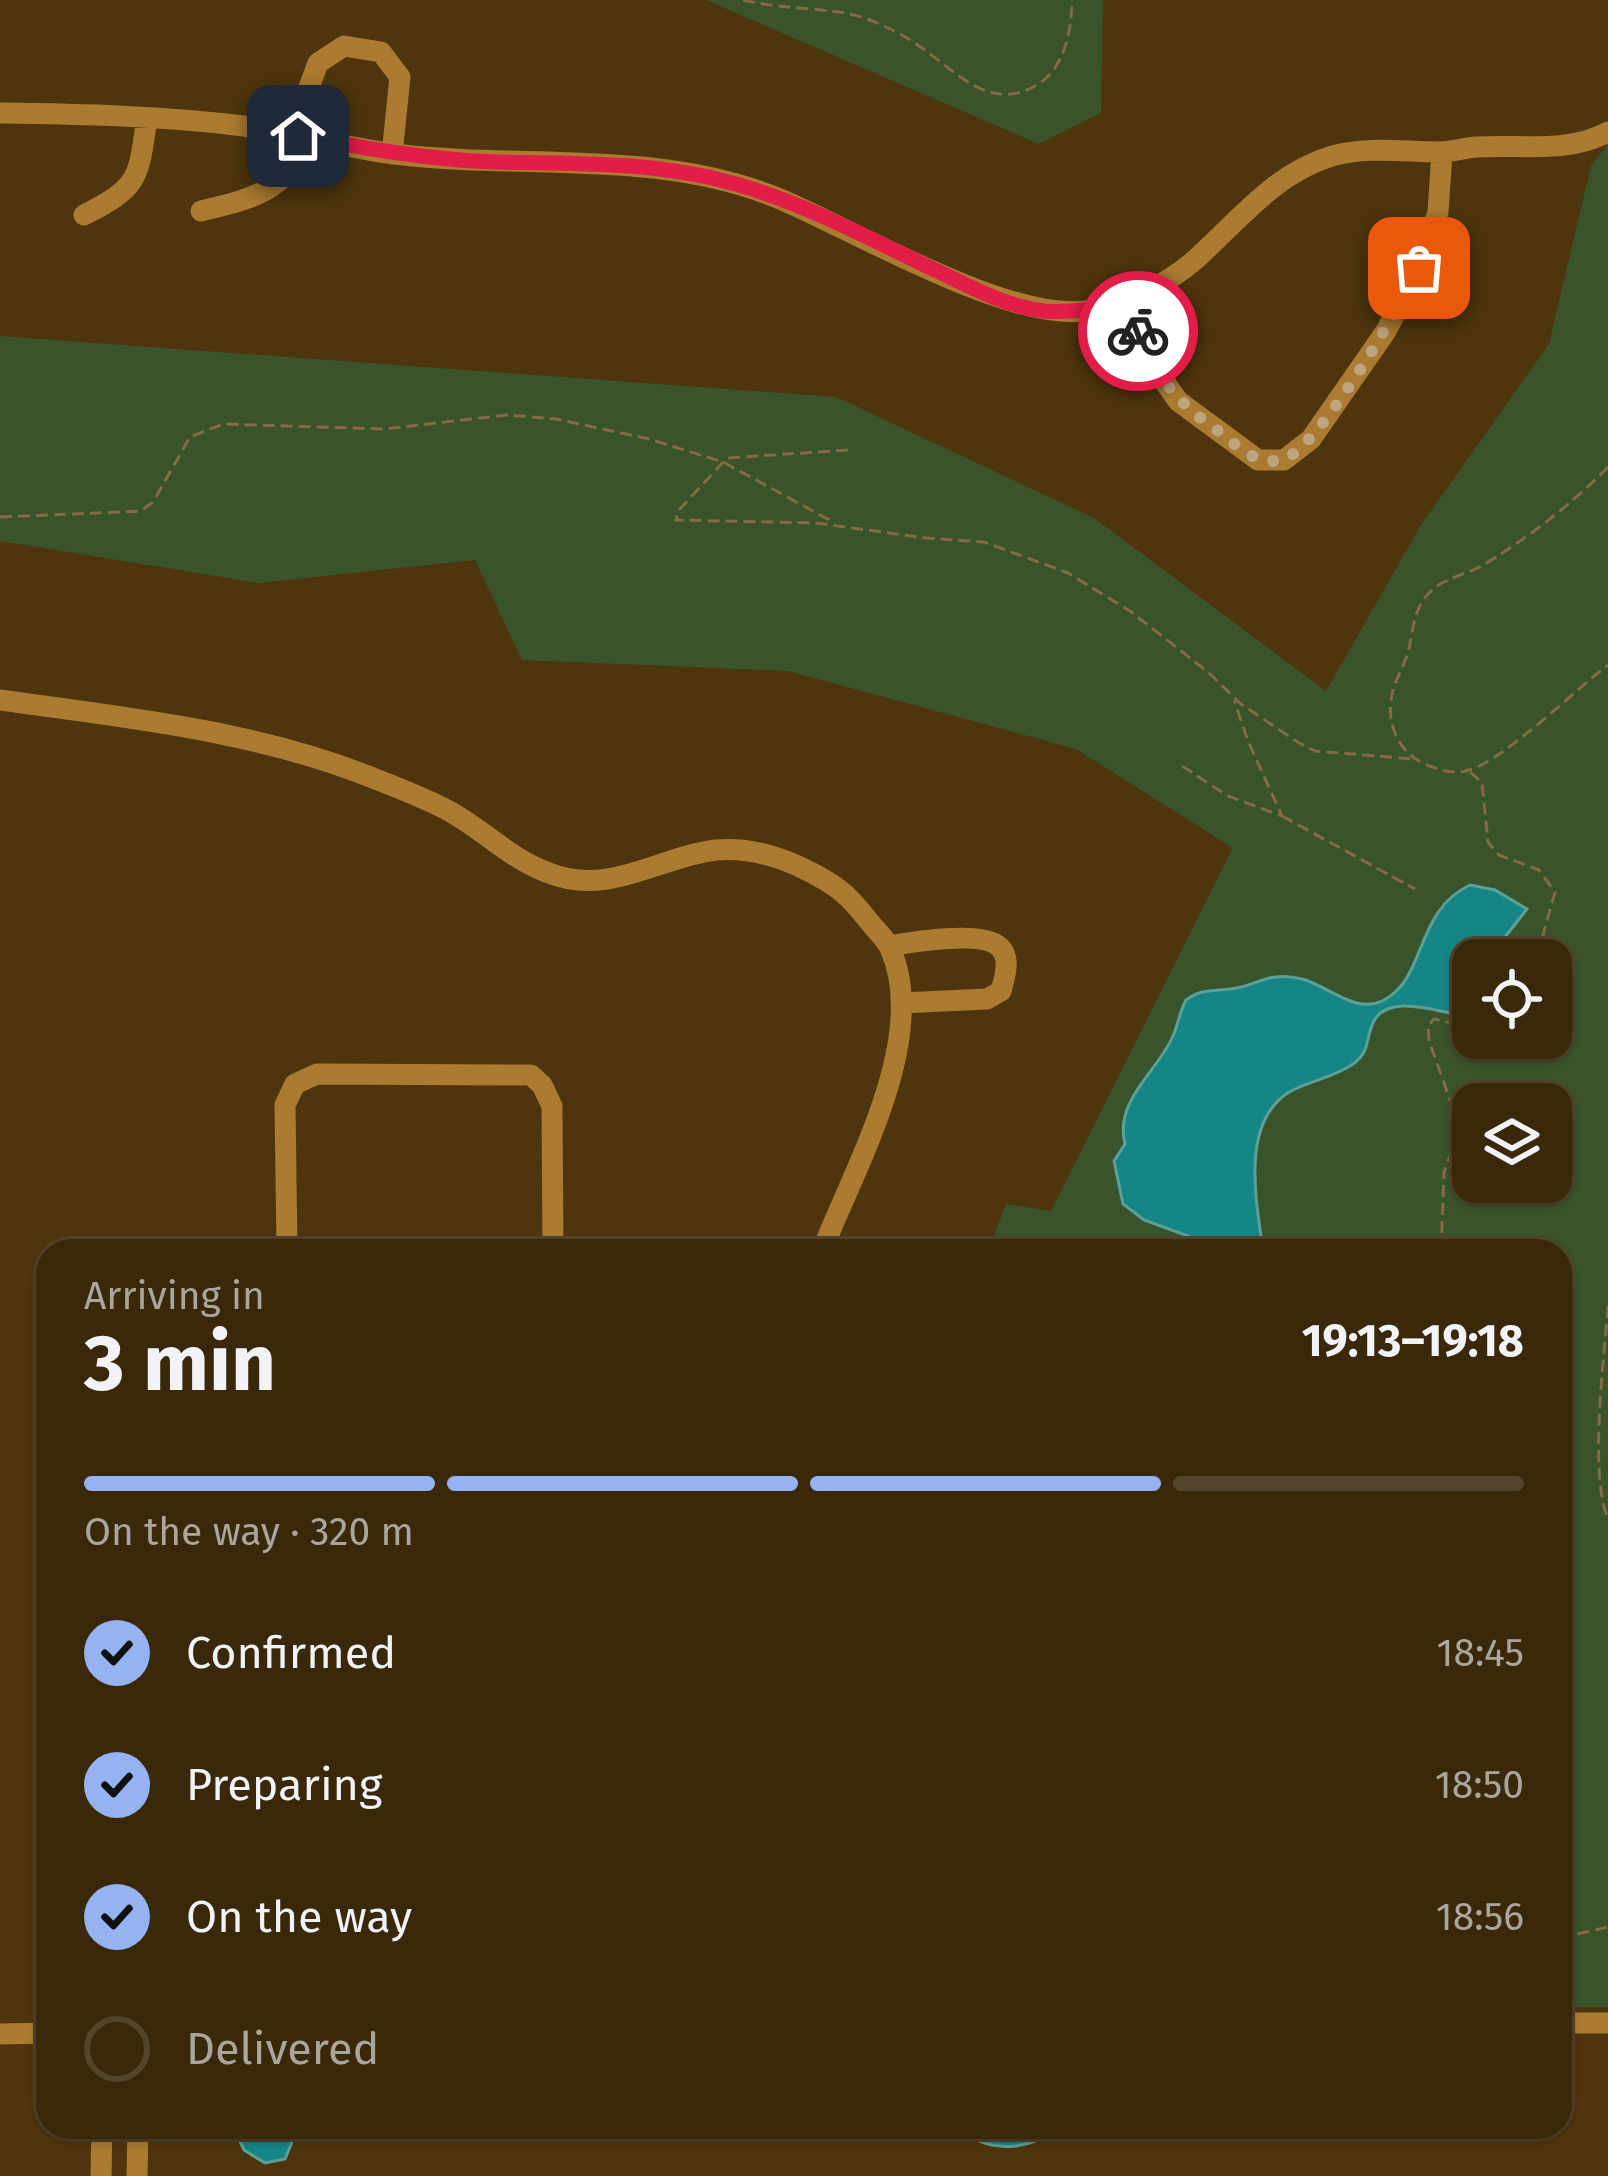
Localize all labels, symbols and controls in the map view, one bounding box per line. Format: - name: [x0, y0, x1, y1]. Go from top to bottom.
- pin: [247, 85, 349, 187]
- icon: home: [265, 103, 331, 169]
- pin: [1368, 217, 1470, 319]
- icon: bag: [1386, 235, 1452, 301]
- courier: [1078, 271, 1198, 391]
- icon: bike: [1105, 298, 1171, 364]
- map controls: [1452, 939, 1572, 1203]
- button: locate: [1452, 939, 1572, 1059]
- button: layers: [1452, 1083, 1572, 1203]
- text: Arriving in: [84, 1273, 265, 1319]
- text: 19:13–19:18: [1302, 1314, 1524, 1368]
- text: 3 min: [84, 1317, 276, 1411]
- text: On the way · 320 m: [84, 1509, 414, 1555]
- icon: check: [84, 1620, 150, 1686]
- text: Confirmed: [186, 1626, 396, 1680]
- text: 18:45: [1437, 1630, 1524, 1676]
- icon: check: [84, 1752, 150, 1818]
- text: Preparing: [186, 1758, 382, 1812]
- text: 18:50: [1435, 1762, 1524, 1808]
- icon: check: [84, 1884, 150, 1950]
- text: On the way: [186, 1890, 412, 1944]
- text: 18:56: [1436, 1894, 1524, 1940]
- text: Delivered: [186, 2022, 379, 2076]

